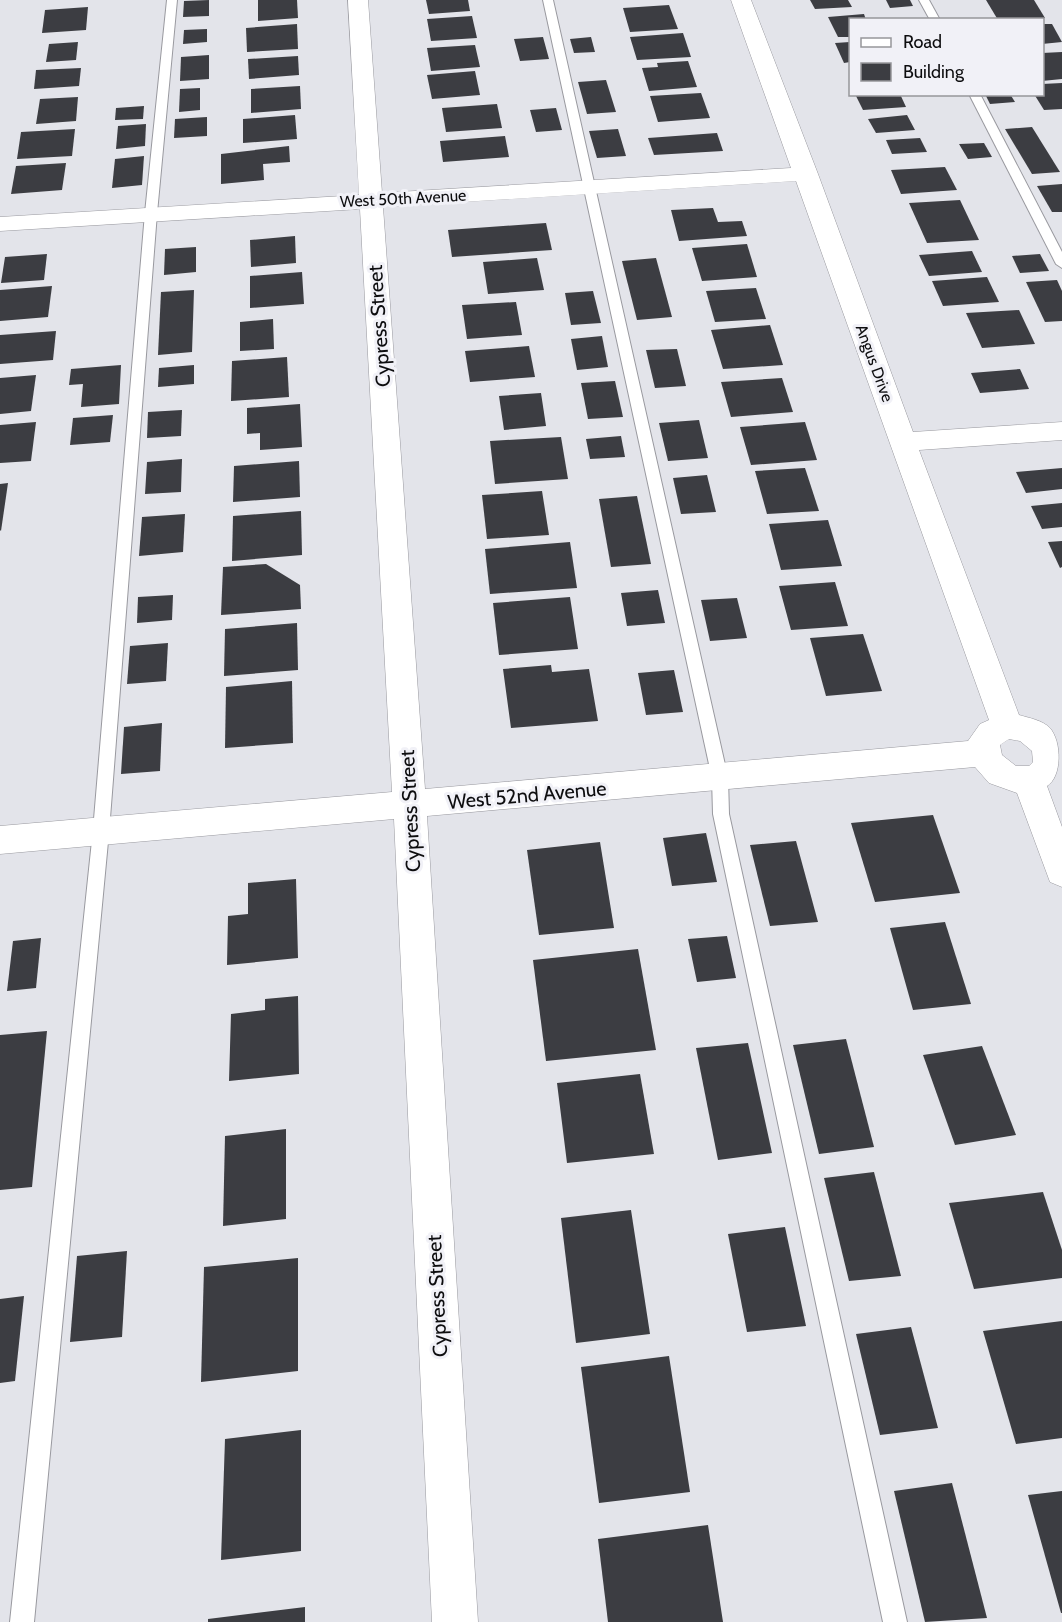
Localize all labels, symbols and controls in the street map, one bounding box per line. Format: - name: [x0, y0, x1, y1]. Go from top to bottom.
- legend: [849, 18, 1044, 96]
- text: Road: [903, 31, 942, 53]
- text: Building: [903, 61, 965, 83]
- street label: West 50th Avenue: [339, 186, 467, 211]
- street label: Cypress Street: [363, 264, 395, 388]
- street label: Angus Drive: [852, 322, 897, 405]
- street label: Cypress Street: [395, 749, 425, 873]
- street label: West 52nd Avenue: [447, 776, 607, 814]
- street label: Cypress Street: [422, 1234, 452, 1358]

